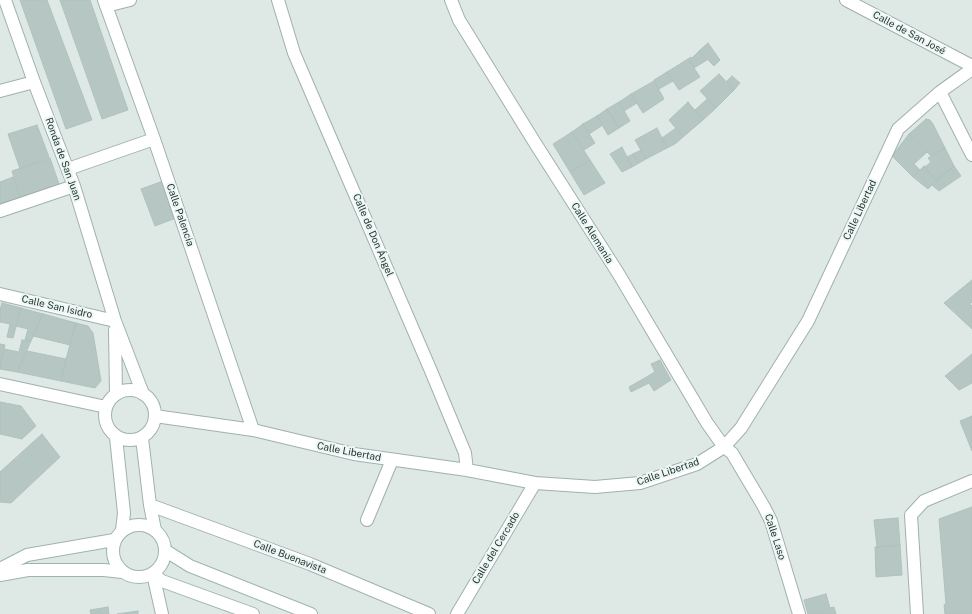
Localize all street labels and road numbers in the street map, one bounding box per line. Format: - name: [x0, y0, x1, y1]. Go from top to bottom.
- street label: Calle de San José: [871, 9, 947, 57]
- street label: Ronda de San Juan: [42, 116, 84, 202]
- street label: Calle Libertad: [841, 178, 879, 242]
- street label: Calle Palencia: [164, 182, 196, 248]
- street label: Calle de Don Ángel: [350, 192, 396, 278]
- street label: Calle Alemania: [568, 200, 616, 266]
- street label: Calle San Isidro: [20, 293, 94, 321]
- street label: Calle Libertad: [316, 440, 382, 464]
- street label: Calle Libertad: [635, 456, 701, 488]
- street label: Calle del Cercado: [470, 510, 522, 586]
- street label: Calle Laso: [762, 512, 788, 562]
- street label: Calle Buenavista: [252, 538, 328, 576]

